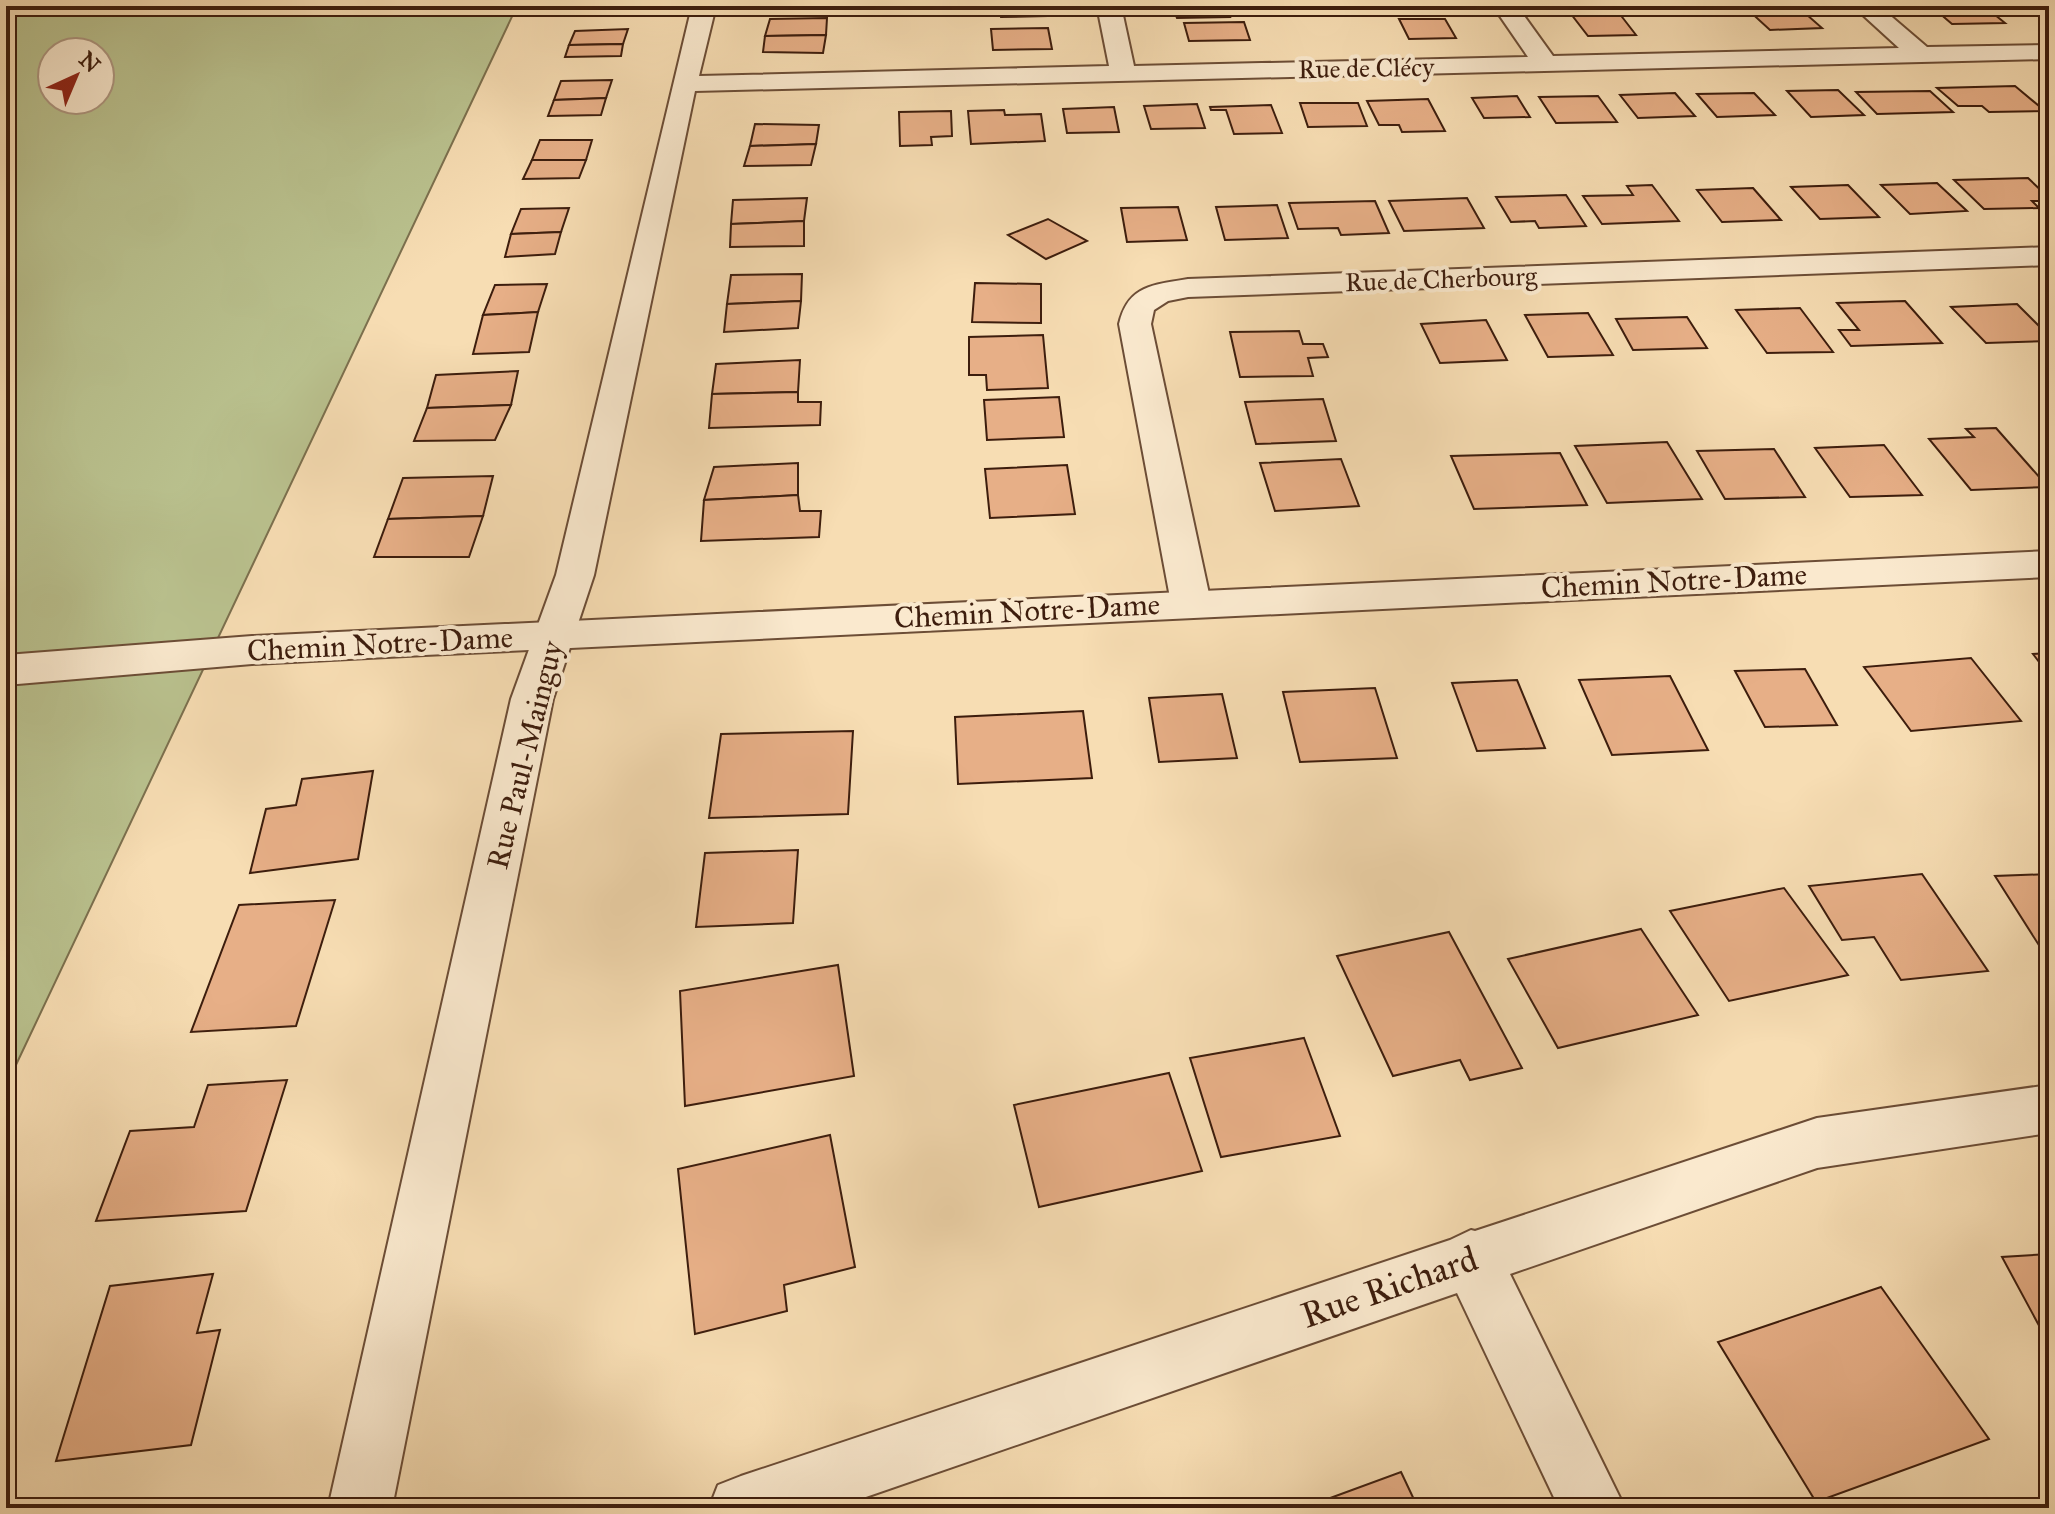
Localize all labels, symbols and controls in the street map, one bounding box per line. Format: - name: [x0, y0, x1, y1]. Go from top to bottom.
- north arrow: [36, 36, 116, 116]
- text: N: [73, 46, 106, 78]
- street label: Rue de Clécy: [1297, 51, 1435, 85]
- street label: Rue de Cherbourg: [1344, 260, 1538, 298]
- street label: Chemin Notre-Dame: [1540, 556, 1808, 606]
- street label: Chemin Notre-Dame: [893, 586, 1161, 636]
- street label: Chemin Notre-Dame: [246, 619, 514, 669]
- street label: Rue Paul-Mainguy: [479, 636, 571, 873]
- street label: Rue Richard: [1295, 1236, 1483, 1338]

